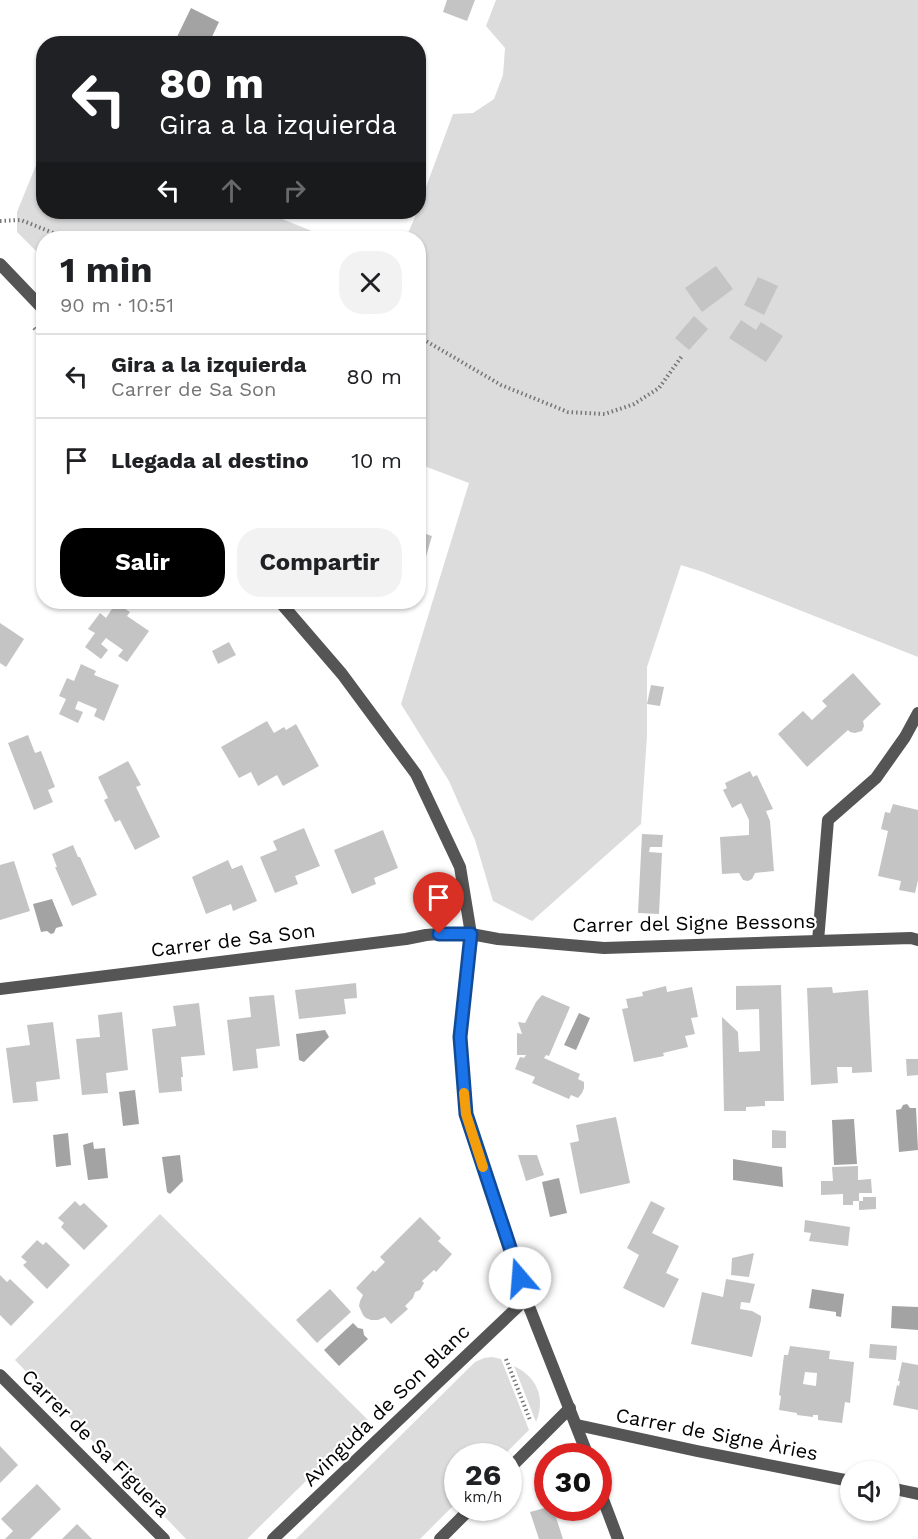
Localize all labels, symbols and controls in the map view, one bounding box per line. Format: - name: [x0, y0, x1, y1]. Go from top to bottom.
- text: 80 m: [159, 59, 264, 108]
- icon: left: [60, 60, 138, 138]
- text: Gira a la izquierda: [159, 109, 397, 141]
- icon: left: [152, 174, 185, 207]
- icon: ahead: [215, 174, 248, 207]
- icon: right: [278, 174, 311, 207]
- text: 1 min: [60, 249, 152, 291]
- button: close: [339, 251, 402, 314]
- text: 90 m · 10:51: [60, 293, 174, 317]
- text: Gira a la izquierda: [111, 352, 307, 377]
- icon: left: [60, 360, 93, 393]
- text: 80 m: [346, 364, 402, 389]
- text: Carrer de Sa Son: [111, 377, 277, 401]
- icon: arrive: [60, 444, 93, 477]
- text: Llegada al destino: [111, 448, 309, 473]
- text: 10 m: [351, 448, 402, 473]
- button: Salir: [60, 528, 225, 597]
- button: Compartir: [237, 528, 402, 597]
- pin: [413, 872, 464, 934]
- icon: arrive: [422, 881, 455, 914]
- street label: Carrer del Signe Bessons: [572, 909, 816, 937]
- street label: Carrer de Sa Son: [149, 918, 317, 962]
- position arrow: [488, 1246, 552, 1310]
- street label: Avinguda de Son Blanc: [298, 1319, 474, 1491]
- street label: Carrer de Sa Figuera: [17, 1364, 175, 1522]
- street label: Carrer de Signe Àries: [614, 1403, 820, 1465]
- speed limit sign: 30: [534, 1443, 612, 1521]
- text: 26: [465, 1457, 501, 1492]
- map controls: [840, 1461, 900, 1521]
- button: sound: [840, 1461, 900, 1521]
- text: km/h: [464, 1488, 502, 1506]

